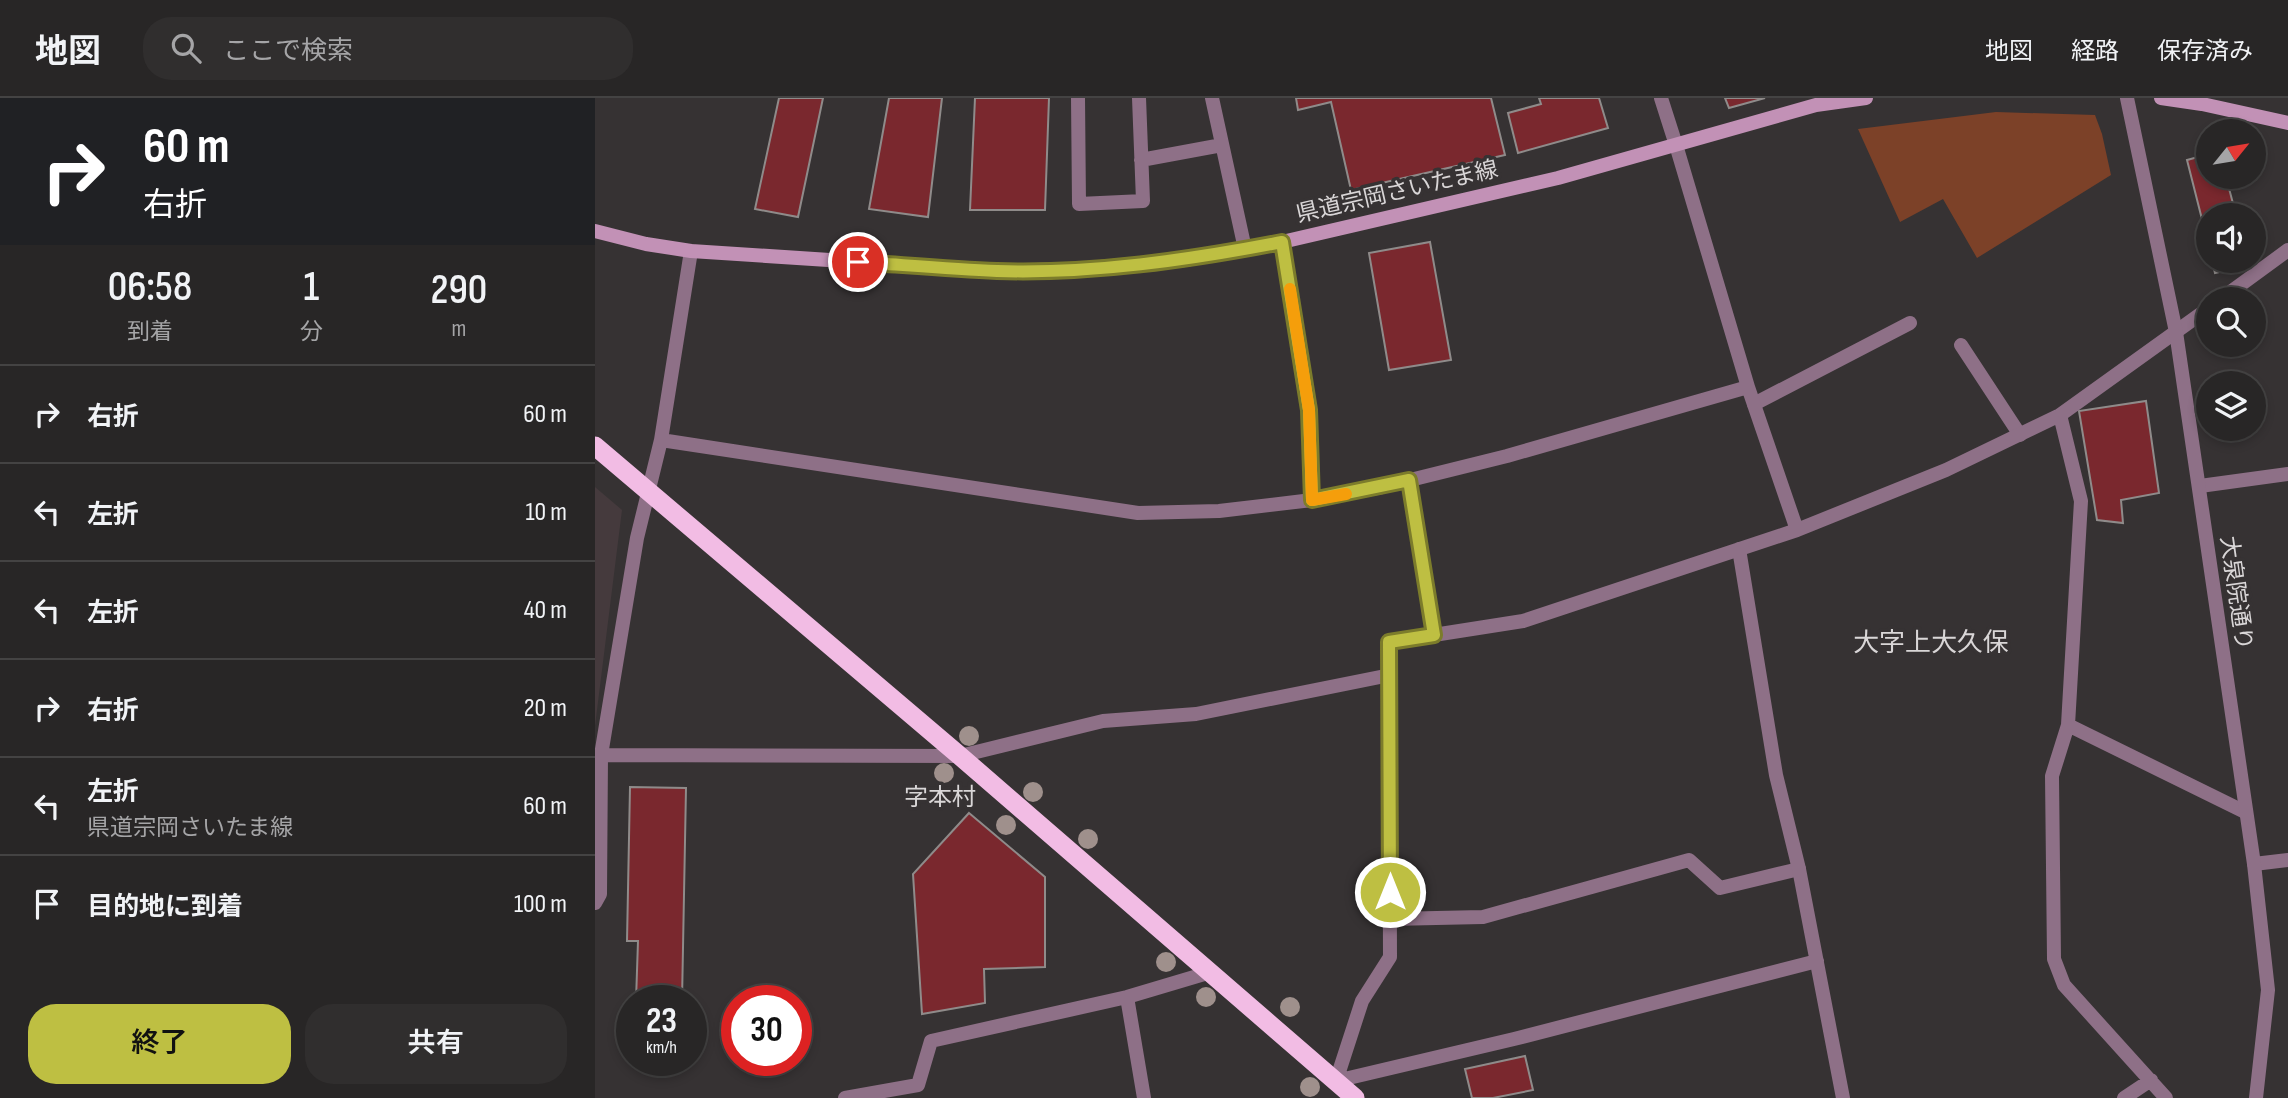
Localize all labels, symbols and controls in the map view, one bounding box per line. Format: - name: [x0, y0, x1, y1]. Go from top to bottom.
- search box: [143, 17, 633, 80]
- icon: search: [167, 29, 205, 67]
- text: 地図: [35, 32, 101, 72]
- text: ここで検索: [223, 36, 353, 67]
- text: 地図: [1985, 37, 2033, 66]
- text: 経路: [2071, 37, 2119, 66]
- text: 保存済み: [2157, 37, 2253, 66]
- text: 60 m: [143, 118, 230, 177]
- north arrow: [2196, 119, 2266, 189]
- map controls: [2196, 119, 2266, 441]
- icon: right: [28, 126, 119, 217]
- street label: 県道宗岡さいたま線: [1293, 155, 1501, 229]
- text: 右折: [143, 186, 207, 225]
- button: sound: [2196, 203, 2266, 273]
- pin: [828, 232, 888, 292]
- icon: arrive: [839, 243, 877, 281]
- text: 06:58: [108, 262, 192, 313]
- text: 1: [303, 262, 319, 313]
- text: 290: [431, 265, 487, 316]
- button: search: [2196, 287, 2266, 357]
- text: m: [452, 315, 466, 343]
- text: 到着: [127, 318, 173, 346]
- text: 分: [300, 318, 323, 346]
- button: layers: [2196, 371, 2266, 441]
- icon: right: [28, 395, 66, 433]
- text: 60 m: [523, 399, 567, 430]
- text: 右折: [87, 402, 139, 433]
- icon: left: [28, 493, 66, 531]
- text: 10 m: [525, 497, 567, 528]
- text: 左折: [87, 500, 139, 531]
- street label: 大泉院通り: [2214, 534, 2258, 652]
- icon: left: [28, 591, 66, 629]
- text: 40 m: [524, 595, 567, 626]
- text: 左折: [87, 598, 139, 629]
- district label: 大字上大久保: [1853, 628, 2009, 659]
- icon: right: [28, 689, 66, 727]
- text: 20 m: [524, 693, 567, 724]
- text: 右折: [87, 696, 139, 727]
- text: 左折: [87, 777, 139, 808]
- district label: 字本村: [904, 783, 976, 812]
- icon: left: [28, 787, 66, 825]
- text: 60 m: [523, 791, 567, 822]
- text: 県道宗岡さいたま線: [87, 814, 293, 842]
- position arrow: [1353, 855, 1427, 929]
- icon: arrive: [28, 885, 66, 923]
- text: 100 m: [514, 889, 567, 920]
- text: 目的地に到着: [87, 892, 243, 923]
- speed limit sign: 30: [721, 985, 812, 1076]
- text: 23: [646, 1000, 677, 1043]
- button: 終了: [28, 1004, 291, 1084]
- button: 共有: [305, 1004, 567, 1084]
- text: km/h: [646, 1037, 677, 1058]

